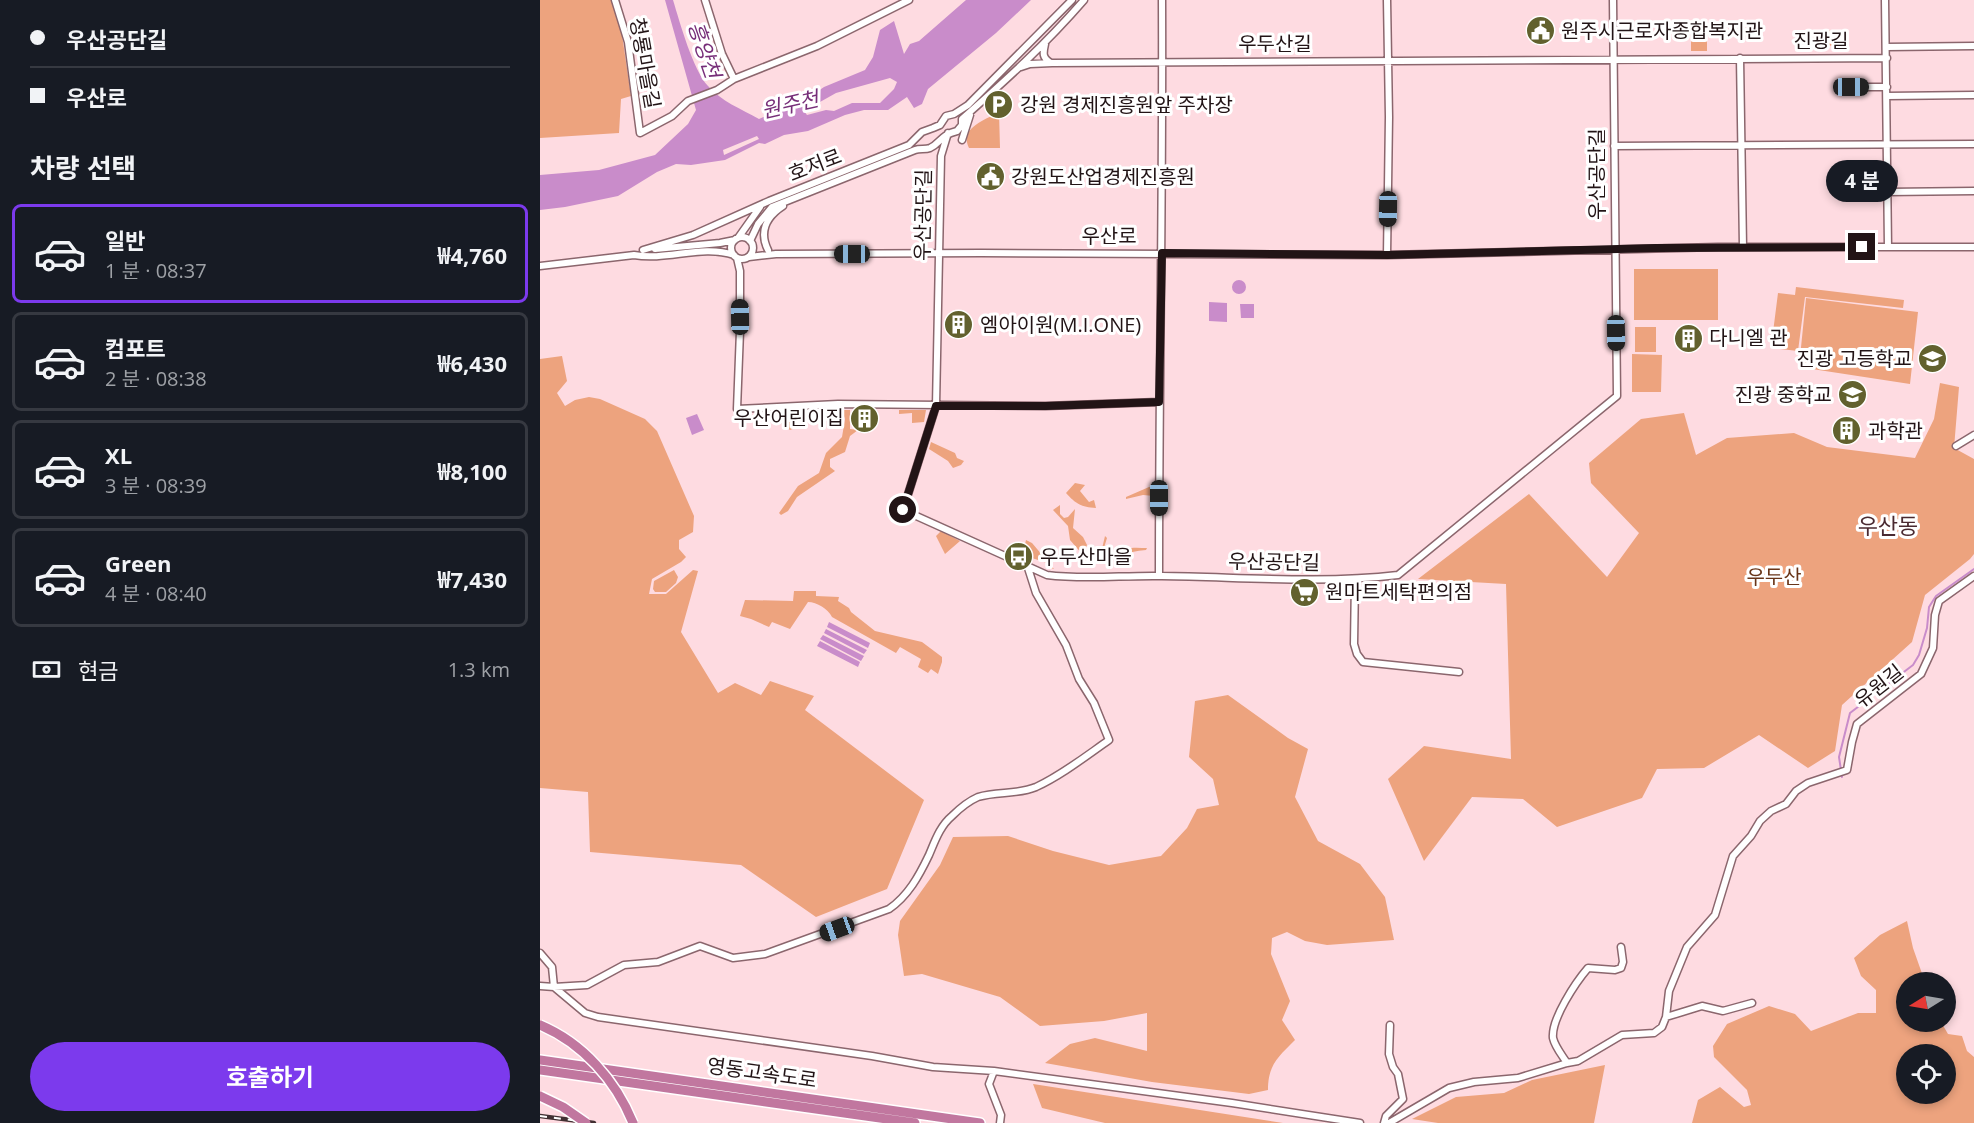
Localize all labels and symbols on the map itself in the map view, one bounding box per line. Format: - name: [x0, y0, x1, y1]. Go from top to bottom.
- street label: 청룡마을길: [624, 15, 667, 111]
- public building icon: 원주시근로자종합복지관: [1524, 15, 1556, 47]
- place label: 원주시근로자종합복지관: [1561, 17, 1763, 44]
- water label: 흥양천: [682, 18, 728, 84]
- street label: 진광길: [1793, 27, 1849, 54]
- street label: 우두산길: [1238, 30, 1312, 57]
- car: [1833, 78, 1869, 96]
- water label: 원주천: [758, 83, 824, 124]
- parking icon: 강원 경제진흥원앞 주차장: [983, 89, 1015, 121]
- place label: 강원 경제진흥원앞 주차장: [1020, 91, 1233, 118]
- street label: 우산공단길: [1583, 128, 1610, 220]
- street label: 호저로: [784, 142, 845, 187]
- callout: 4 분: [1826, 160, 1898, 202]
- public building icon: 강원도산업경제진흥원: [974, 161, 1006, 193]
- place label: 강원도산업경제진흥원: [1011, 163, 1195, 190]
- street label: 우산공단길: [908, 169, 937, 261]
- car: [1379, 191, 1397, 227]
- street label: 우산로: [1081, 222, 1137, 249]
- route end: [1848, 233, 1875, 260]
- car: [834, 245, 870, 263]
- car: [731, 299, 749, 335]
- building icon: 엠아이원(M.I.ONE): [943, 309, 975, 341]
- place label: 엠아이원(M.I.ONE): [980, 311, 1141, 338]
- car: [1607, 315, 1625, 351]
- building icon: 다니엘 관: [1672, 322, 1704, 354]
- place label: 다니엘 관: [1709, 324, 1788, 351]
- school or university icon: 진광 고등학교: [1917, 343, 1949, 375]
- place label: 진광 고등학교: [1796, 345, 1912, 372]
- school or university icon: 진광 중학교: [1837, 379, 1869, 411]
- place label: 진광 중학교: [1735, 381, 1832, 408]
- building icon: 우산어린이집: [849, 402, 881, 434]
- place label: 우산어린이집: [734, 404, 844, 431]
- building icon: 과학관: [1831, 415, 1863, 447]
- place label: 과학관: [1868, 417, 1923, 444]
- car: [1150, 480, 1168, 516]
- route start: [889, 496, 916, 523]
- district label: 우산동: [1858, 510, 1918, 540]
- bus stop icon: 우두산마을: [1003, 541, 1035, 573]
- place label: 우두산마을: [1040, 543, 1132, 570]
- street label: 우산공단길: [1228, 547, 1320, 576]
- park label: 우두산: [1746, 563, 1802, 590]
- supermarket icon: 원마트세탁편의점: [1288, 576, 1320, 608]
- place label: 원마트세탁편의점: [1325, 578, 1472, 605]
- street label: 유원길: [1849, 658, 1909, 713]
- car: [817, 914, 857, 944]
- north arrow: [1896, 972, 1956, 1032]
- street label: 영동고속도로: [706, 1051, 819, 1094]

